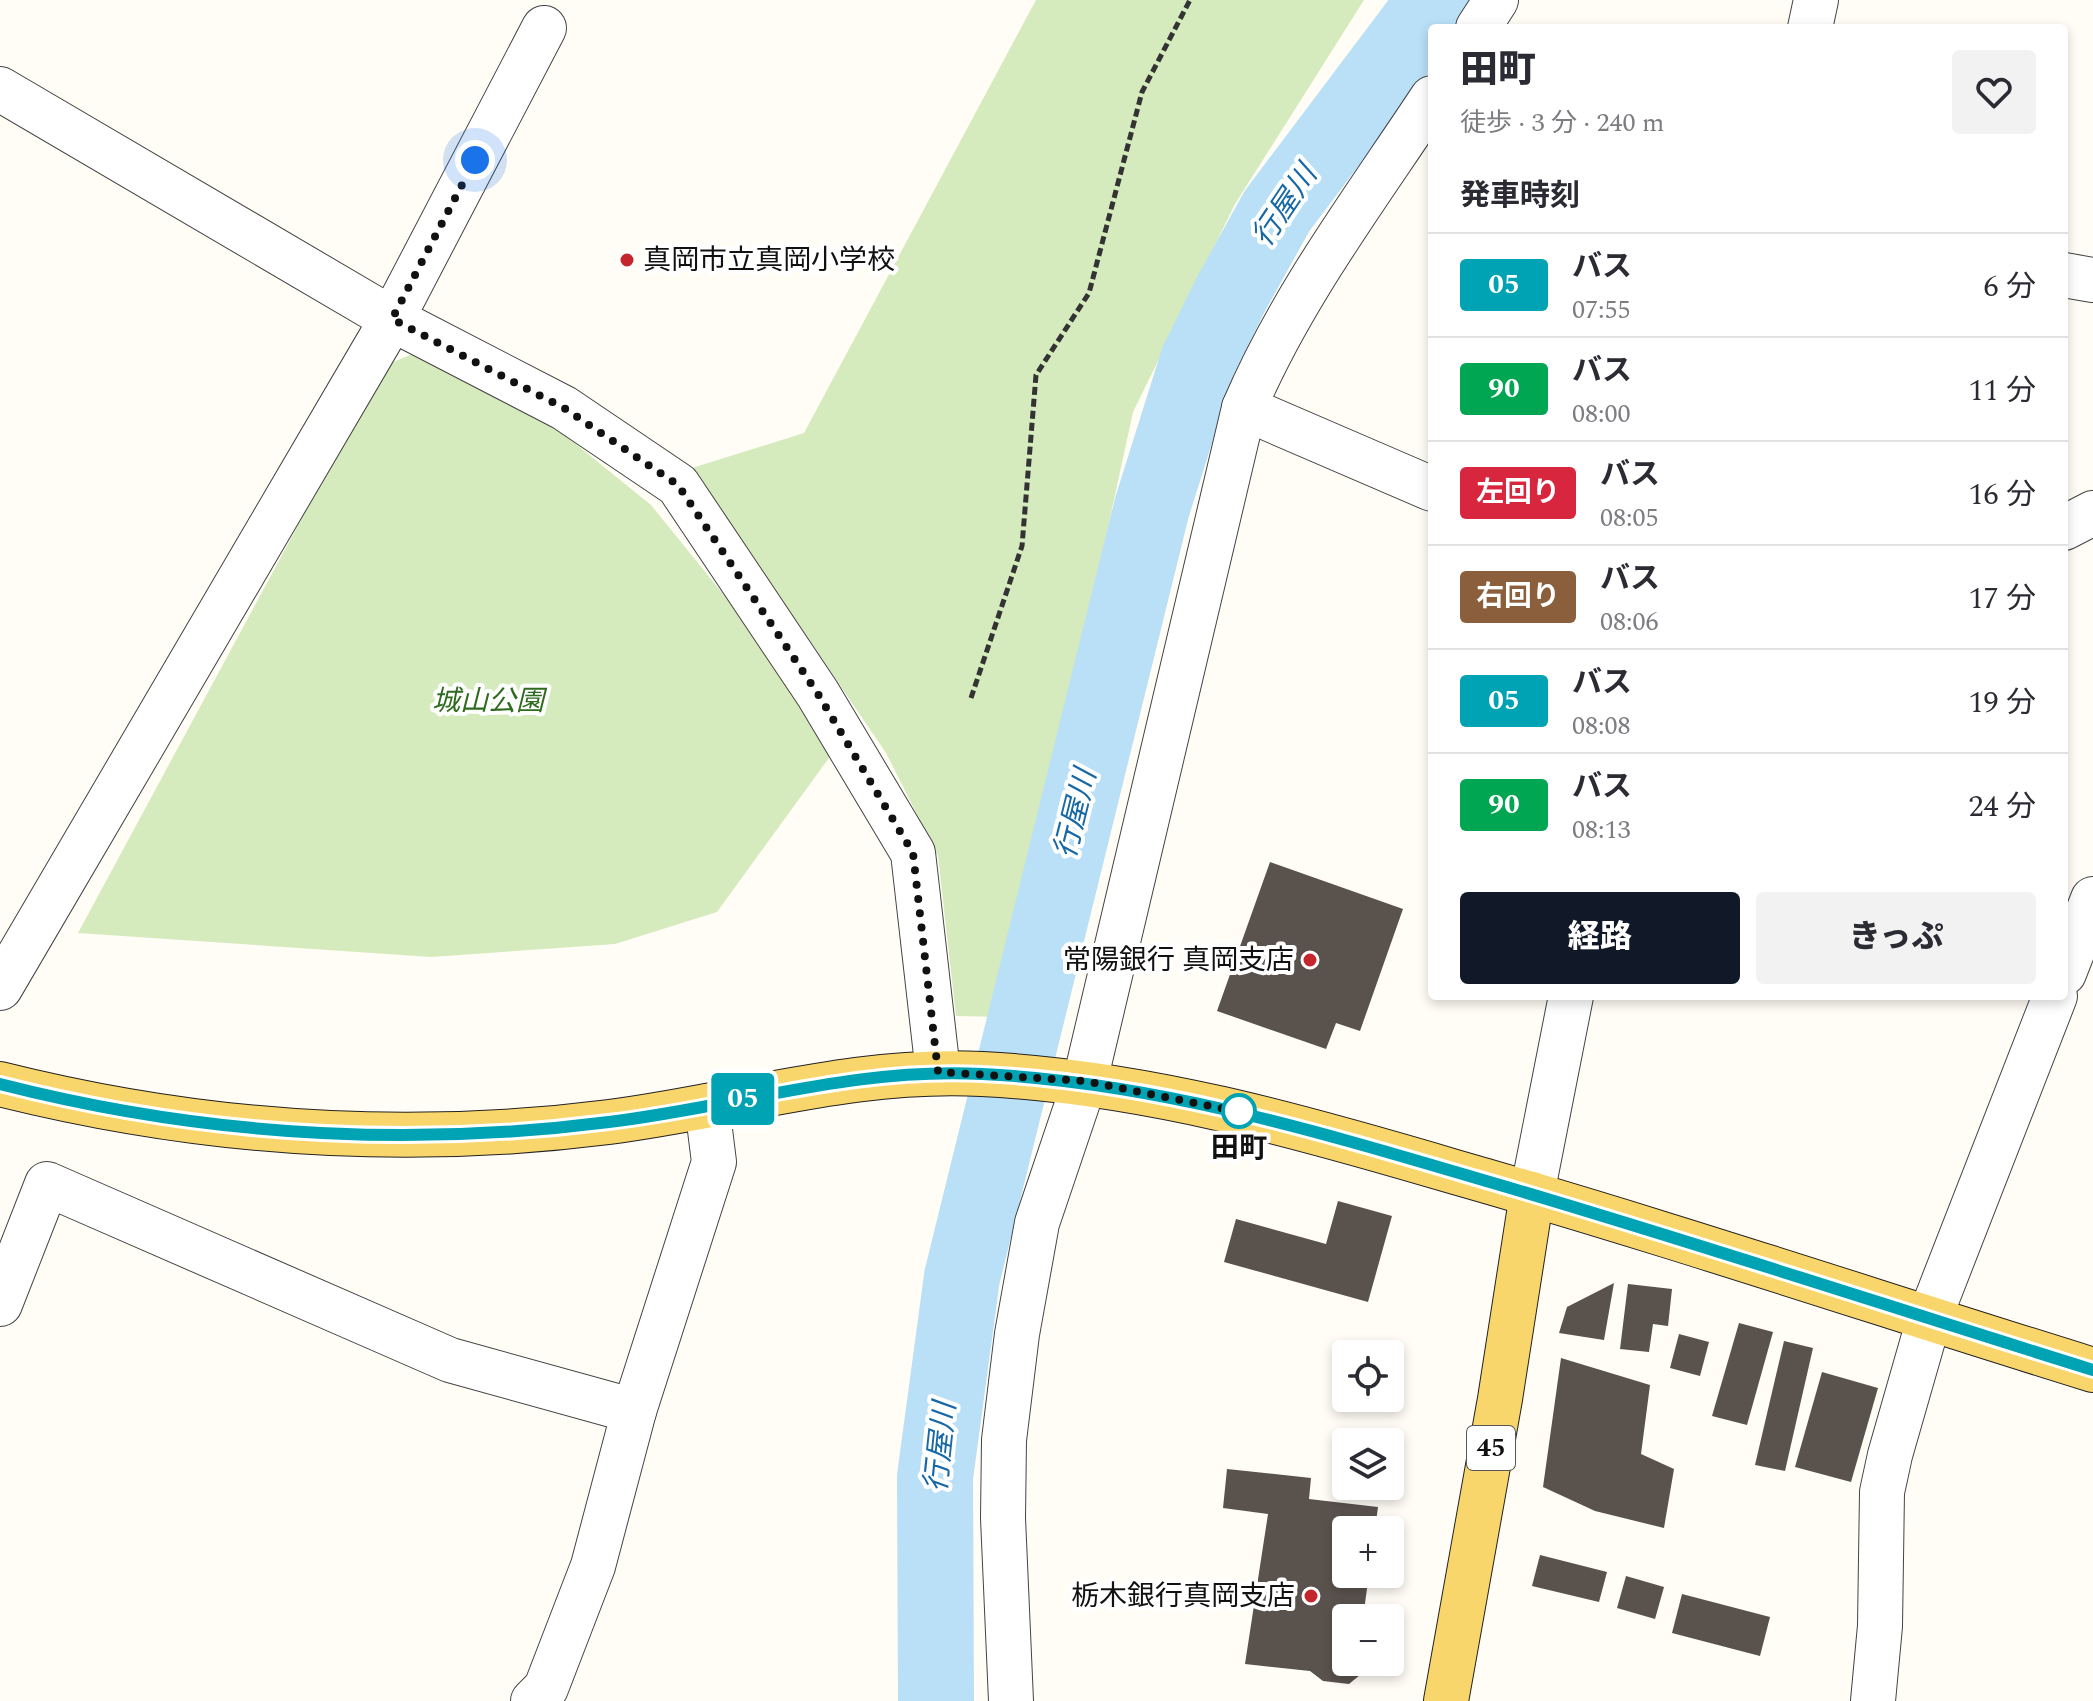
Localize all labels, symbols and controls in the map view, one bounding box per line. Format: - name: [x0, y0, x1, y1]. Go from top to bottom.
- text: 田町: [1460, 42, 1536, 100]
- button: heart: [1952, 50, 2036, 134]
- text: 徒歩 · 3 分 · 240 m: [1460, 103, 1664, 143]
- your location: [455, 140, 495, 180]
- water label: 行屋川: [1241, 153, 1331, 256]
- text: 発車時刻: [1460, 173, 1580, 219]
- place label: 真岡市立真岡小学校: [643, 239, 895, 282]
- text: バス: [1572, 244, 1632, 290]
- marker: 真岡市立真岡小学校: [618, 251, 636, 269]
- text: 05: [1488, 263, 1520, 306]
- text: 6 分: [1984, 264, 2036, 310]
- text: 07:55: [1572, 290, 1631, 330]
- text: バス: [1572, 348, 1632, 394]
- text: 90: [1488, 367, 1520, 410]
- text: 11 分: [1969, 368, 2036, 414]
- text: 08:00: [1572, 394, 1631, 434]
- text: バス: [1600, 452, 1660, 498]
- text: 左回り: [1476, 471, 1560, 514]
- text: 16 分: [1969, 472, 2036, 518]
- text: 08:05: [1600, 498, 1659, 538]
- text: バス: [1600, 556, 1660, 602]
- text: 右回り: [1476, 575, 1560, 618]
- text: 17 分: [1969, 576, 2036, 622]
- text: 08:06: [1600, 602, 1659, 642]
- text: バス: [1572, 660, 1632, 706]
- text: 05: [1488, 679, 1520, 722]
- park label: 城山公園: [432, 680, 548, 723]
- text: 19 分: [1969, 680, 2036, 726]
- text: 08:08: [1572, 706, 1631, 746]
- water label: 行屋川: [1043, 762, 1110, 863]
- text: バス: [1572, 764, 1632, 810]
- text: 90: [1488, 783, 1520, 826]
- text: 24 分: [1969, 784, 2036, 830]
- text: 08:13: [1572, 810, 1631, 850]
- button: 経路: [1460, 892, 1740, 984]
- button: きっぷ: [1756, 892, 2036, 984]
- place label: 常陽銀行 真岡支店: [1063, 939, 1294, 982]
- marker: 常陽銀行 真岡支店: [1301, 951, 1319, 969]
- line badge: 05: [707, 1073, 779, 1125]
- text: 05: [727, 1077, 759, 1120]
- marker: 田町: [1222, 1094, 1256, 1128]
- place label: 田町: [1211, 1127, 1267, 1170]
- map controls: [1332, 1340, 1404, 1676]
- button: locate: [1332, 1340, 1404, 1412]
- water label: 行屋川: [913, 1397, 969, 1494]
- road number: 45: [1467, 1426, 1515, 1470]
- button: layers: [1332, 1428, 1404, 1500]
- button: +: [1332, 1516, 1404, 1588]
- place label: 栃木銀行真岡支店: [1071, 1575, 1295, 1618]
- marker: 栃木銀行真岡支店: [1302, 1587, 1320, 1605]
- button: −: [1332, 1604, 1404, 1676]

